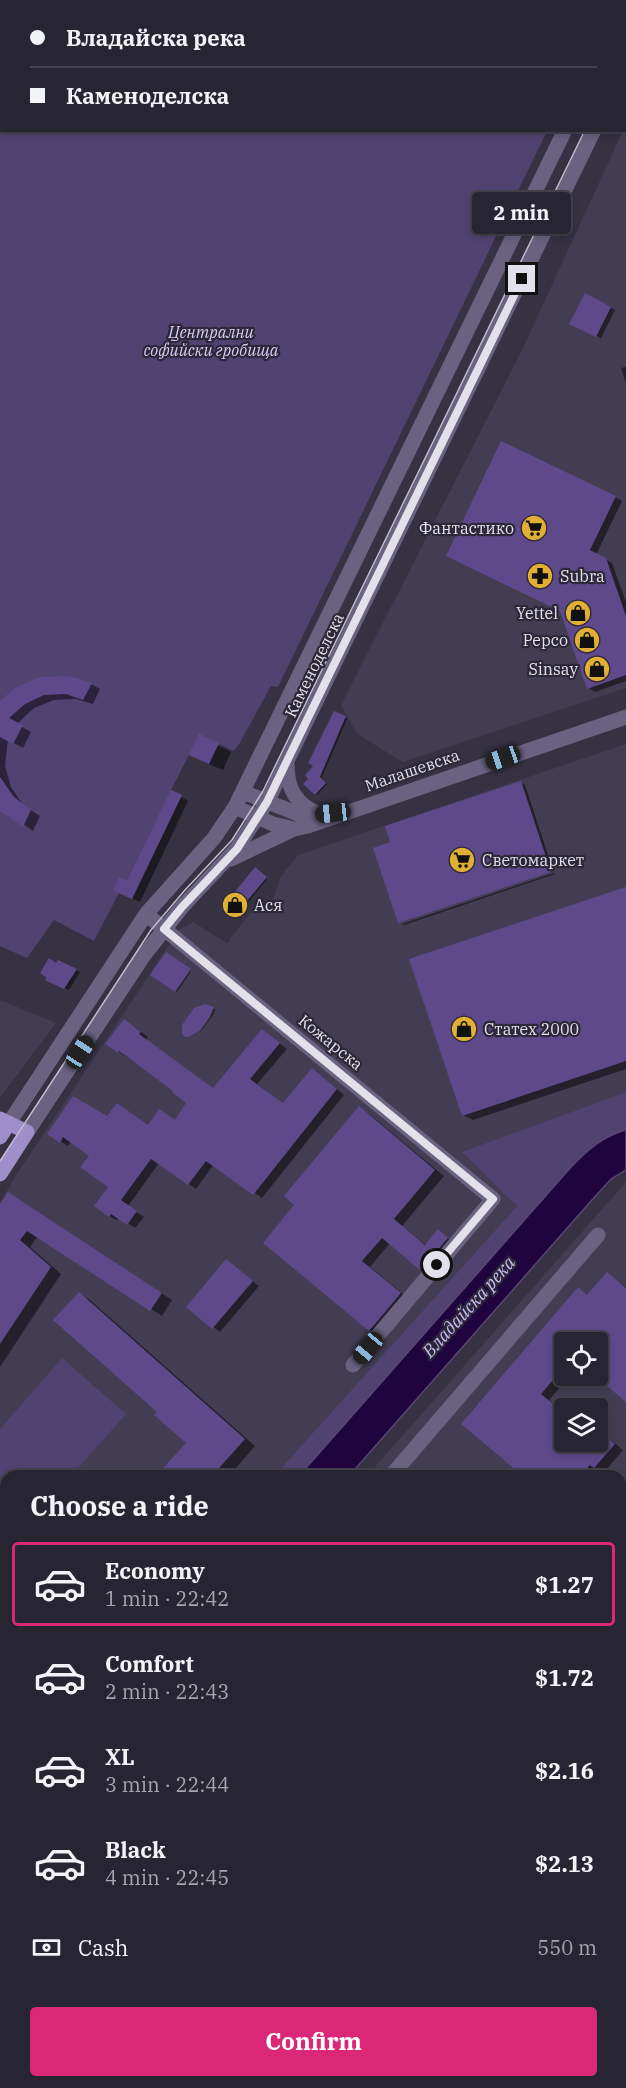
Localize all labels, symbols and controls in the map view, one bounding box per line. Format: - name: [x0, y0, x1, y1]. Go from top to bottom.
- text: Владайска река: [66, 23, 246, 52]
- text: Каменоделска: [66, 81, 229, 110]
- callout: 2 min: [472, 192, 572, 234]
- text: 2 min: [494, 199, 550, 226]
- route end: [508, 265, 535, 292]
- park label: Централни софийски гробища: [144, 322, 279, 360]
- supermarket icon: Фантастико: [519, 513, 549, 543]
- place label: Фантастико: [419, 518, 514, 538]
- pharmacy icon: Subra: [525, 561, 555, 591]
- place label: Subra: [560, 566, 605, 586]
- shop icon: Yettel: [563, 598, 593, 628]
- place label: Yettel: [516, 603, 558, 623]
- street label: Каменоделска: [280, 609, 348, 720]
- shop icon: Pepco: [572, 625, 602, 655]
- place label: Pepco: [523, 630, 568, 650]
- shop icon: Sinsay: [582, 654, 612, 684]
- place label: Sinsay: [528, 659, 578, 679]
- street label: Малашевска: [362, 744, 462, 796]
- car: [483, 744, 523, 772]
- car: [314, 802, 352, 824]
- supermarket icon: Светомаркет: [447, 845, 477, 875]
- place label: Светомаркет: [482, 850, 584, 870]
- shop icon: Ася: [220, 890, 250, 920]
- place label: Ася: [254, 895, 282, 915]
- street label: Кожарска: [295, 1010, 367, 1074]
- shop icon: Статех 2000: [449, 1014, 479, 1044]
- place label: Статех 2000: [484, 1019, 579, 1039]
- car: [63, 1032, 97, 1072]
- water label: Владайска река: [416, 1251, 520, 1363]
- route start: [423, 1251, 450, 1278]
- car: [350, 1328, 386, 1368]
- map controls: [554, 1332, 608, 1452]
- button: locate: [554, 1332, 608, 1386]
- button: layers: [554, 1398, 608, 1452]
- text: Choose a ride: [30, 1488, 209, 1523]
- text: Economy: [105, 1556, 205, 1585]
- icon: car: [33, 1557, 87, 1611]
- text: $1.27: [535, 1570, 594, 1599]
- text: 1 min · 22:42: [105, 1585, 229, 1612]
- text: Comfort: [105, 1649, 194, 1678]
- icon: car: [33, 1650, 87, 1704]
- text: $1.72: [535, 1663, 594, 1692]
- text: 2 min · 22:43: [105, 1678, 229, 1705]
- text: XL: [105, 1742, 135, 1771]
- icon: car: [33, 1743, 87, 1797]
- text: $2.16: [535, 1756, 594, 1785]
- text: 3 min · 22:44: [105, 1771, 229, 1798]
- text: Black: [105, 1835, 166, 1864]
- icon: car: [33, 1836, 87, 1890]
- text: $2.13: [535, 1849, 594, 1878]
- text: 4 min · 22:45: [105, 1864, 229, 1891]
- icon: cash: [30, 1931, 63, 1964]
- text: Cash: [78, 1933, 129, 1962]
- text: 550 m: [537, 1934, 597, 1961]
- button: Confirm: [30, 2007, 597, 2076]

